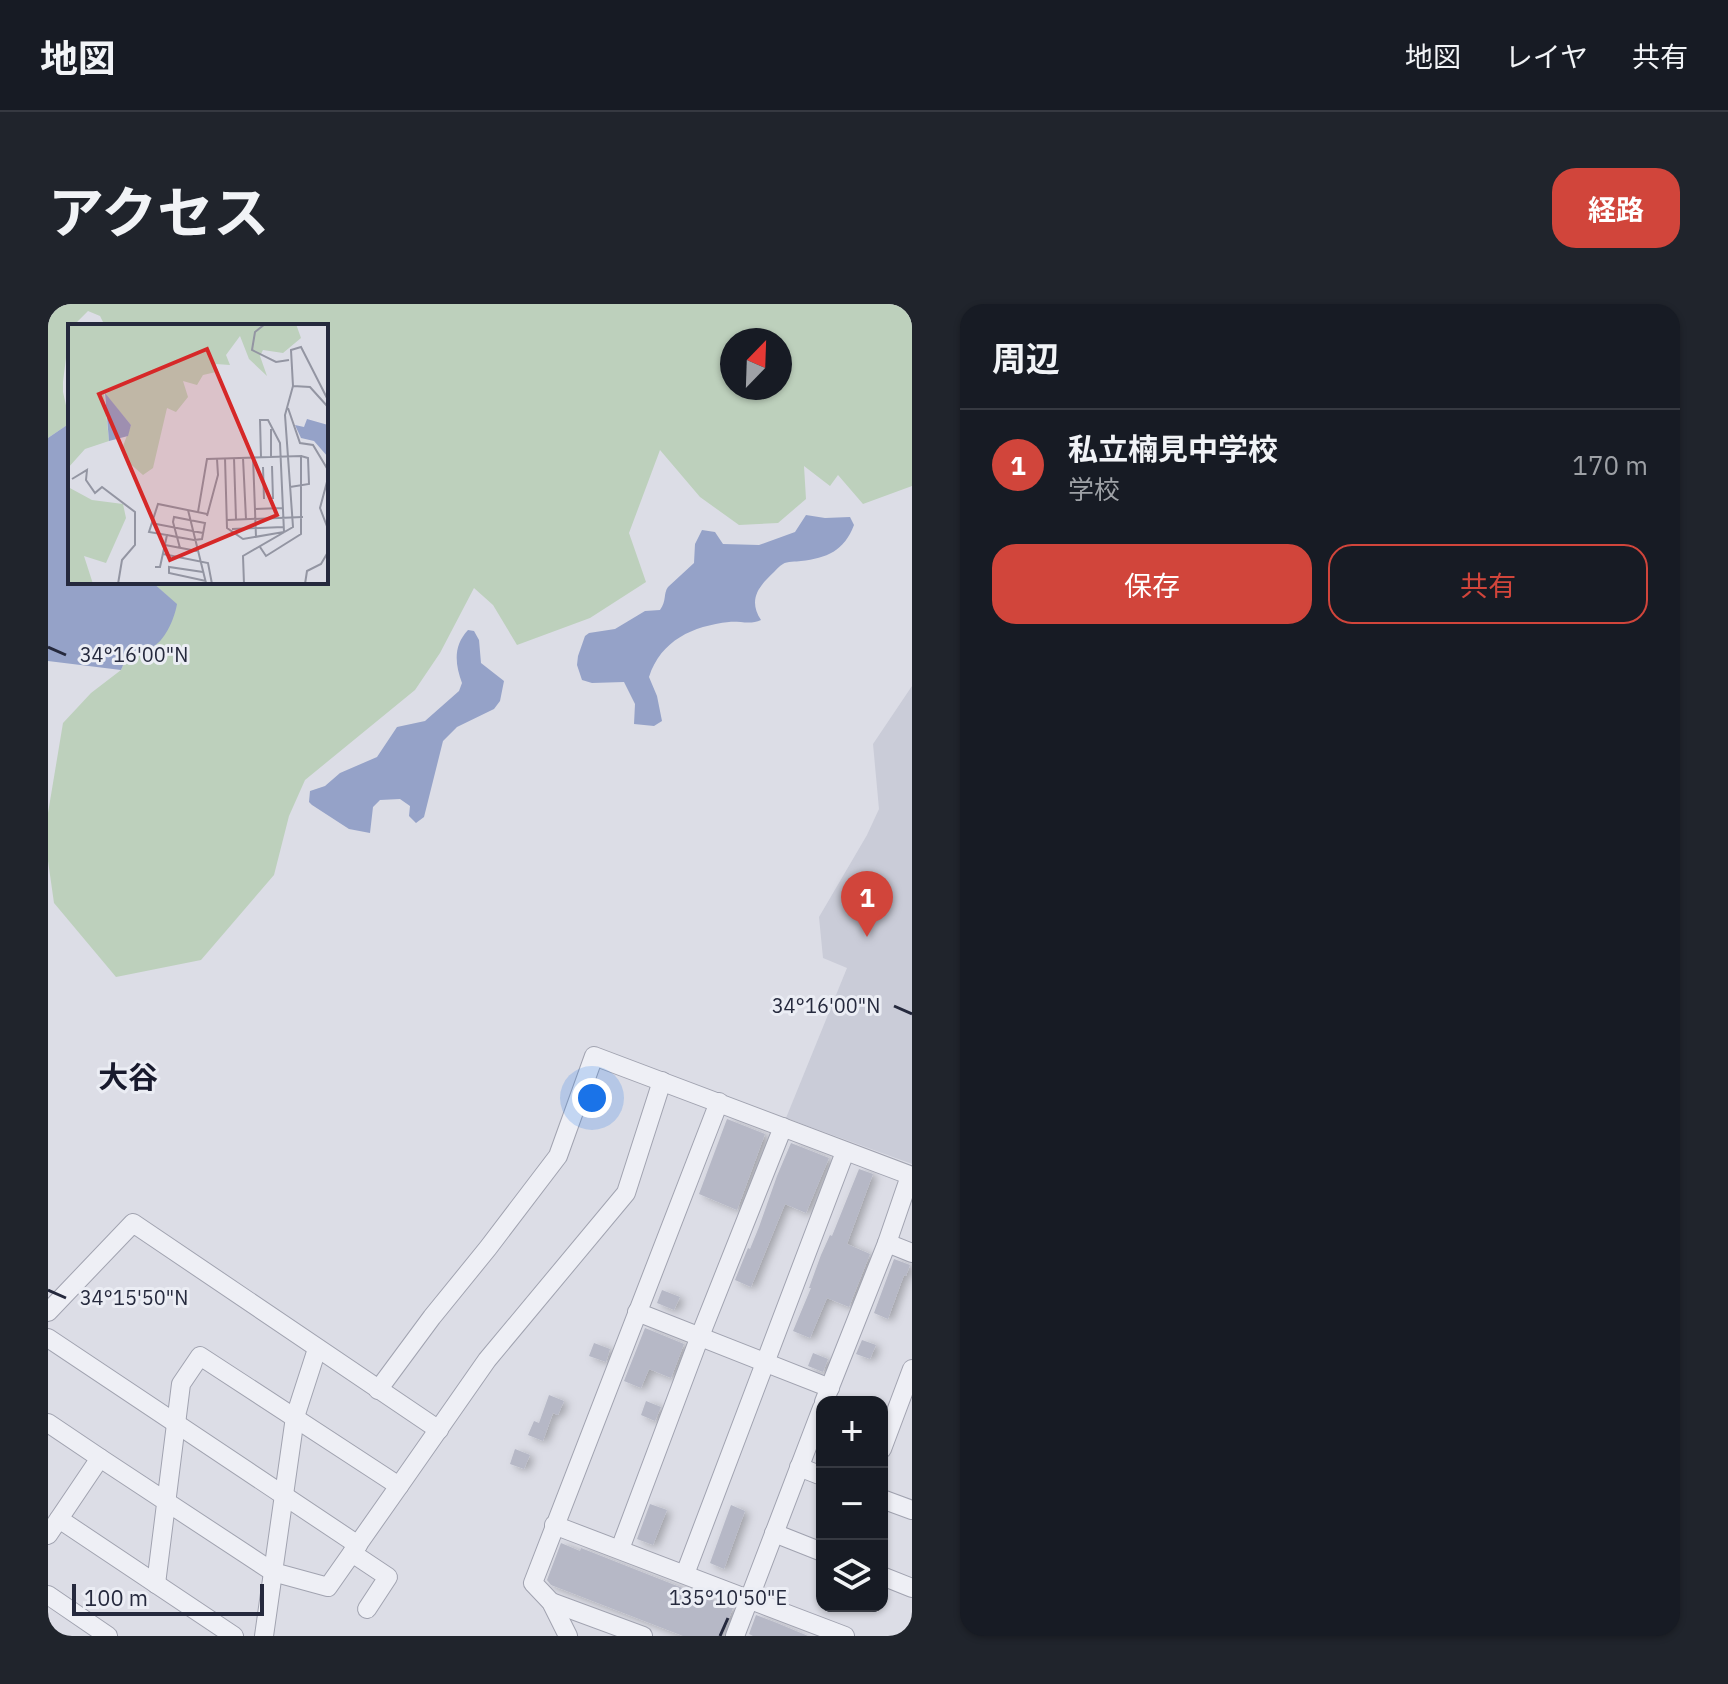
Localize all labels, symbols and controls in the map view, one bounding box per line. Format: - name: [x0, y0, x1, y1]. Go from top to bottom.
- text: 地図: [40, 33, 116, 82]
- text: 地図: [1405, 38, 1461, 75]
- text: レイヤ: [1505, 38, 1588, 75]
- text: 共有: [1632, 38, 1688, 75]
- button: 経路: [1552, 168, 1680, 248]
- text: アクセス: [48, 176, 269, 248]
- inset map: [68, 324, 328, 584]
- north arrow: [720, 328, 792, 400]
- text: 周辺: [992, 336, 1060, 380]
- text: 私立楠見中学校: [1068, 429, 1278, 468]
- text: 1: [1010, 448, 1026, 482]
- text: 170 m: [1572, 448, 1648, 482]
- text: 学校: [1068, 472, 1120, 506]
- button: 保存: [992, 544, 1312, 624]
- button: 共有: [1328, 544, 1648, 624]
- text: 34°16'00"N: [80, 641, 188, 668]
- pin: 1: [841, 871, 893, 937]
- text: 34°16'00"N: [772, 992, 880, 1019]
- district label: 大谷: [98, 1057, 158, 1096]
- your location: [572, 1078, 612, 1118]
- text: 34°15'50"N: [80, 1284, 188, 1311]
- map controls: [816, 1396, 888, 1612]
- button: +: [816, 1396, 888, 1468]
- button: −: [816, 1468, 888, 1540]
- button: layers: [816, 1540, 888, 1612]
- scale bar: [72, 1580, 264, 1616]
- text: 100 m: [84, 1583, 148, 1612]
- text: 135°10'50"E: [669, 1584, 787, 1611]

